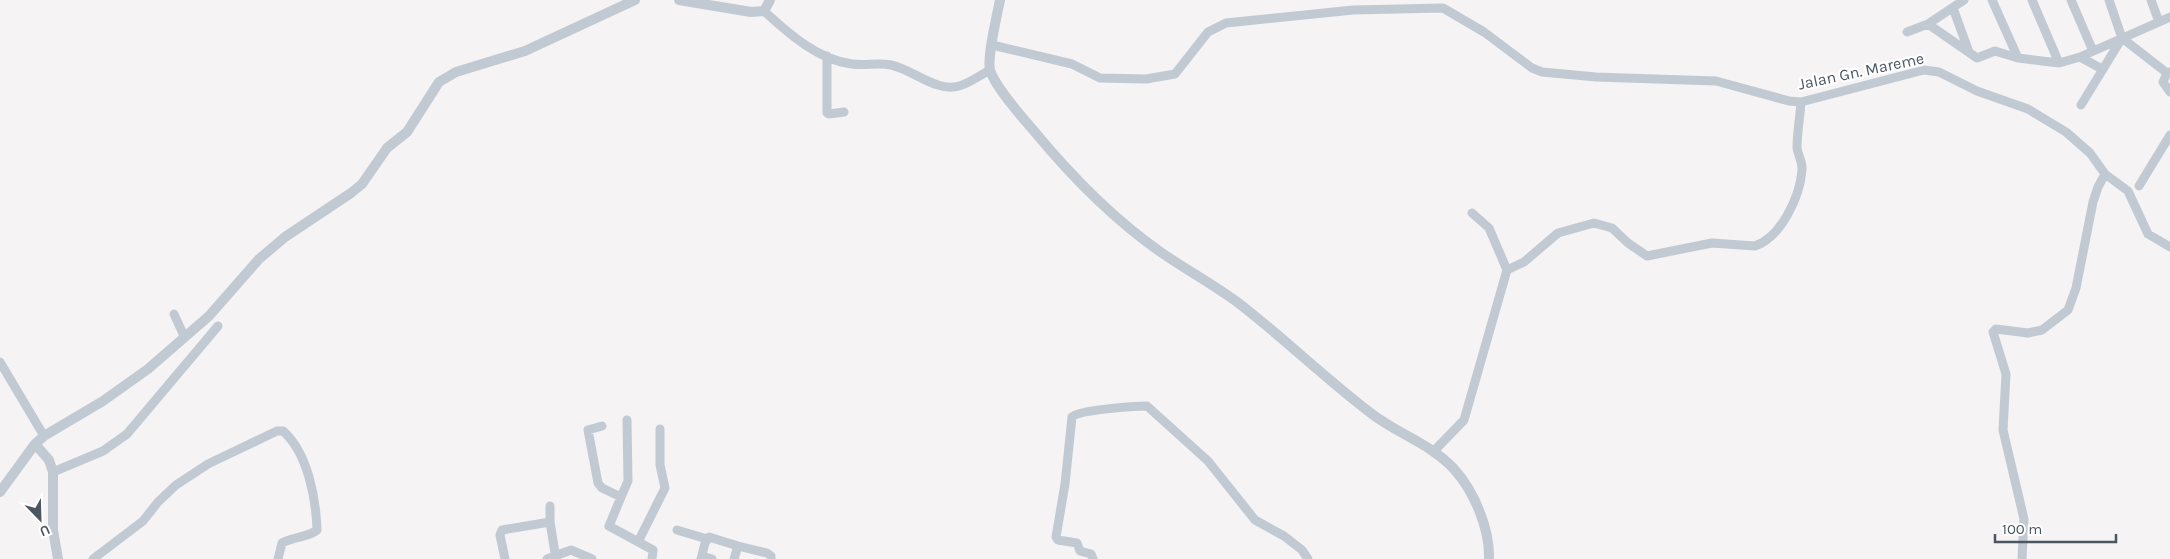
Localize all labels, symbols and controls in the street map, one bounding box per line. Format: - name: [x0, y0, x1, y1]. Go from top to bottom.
- street label: Jalan Gn. Mareme: [1796, 48, 1926, 94]
- north arrow: [15, 494, 65, 544]
- scale bar: [1995, 512, 2116, 544]
- text: 100 m: [2002, 520, 2042, 538]
- text: U: [37, 521, 53, 540]

